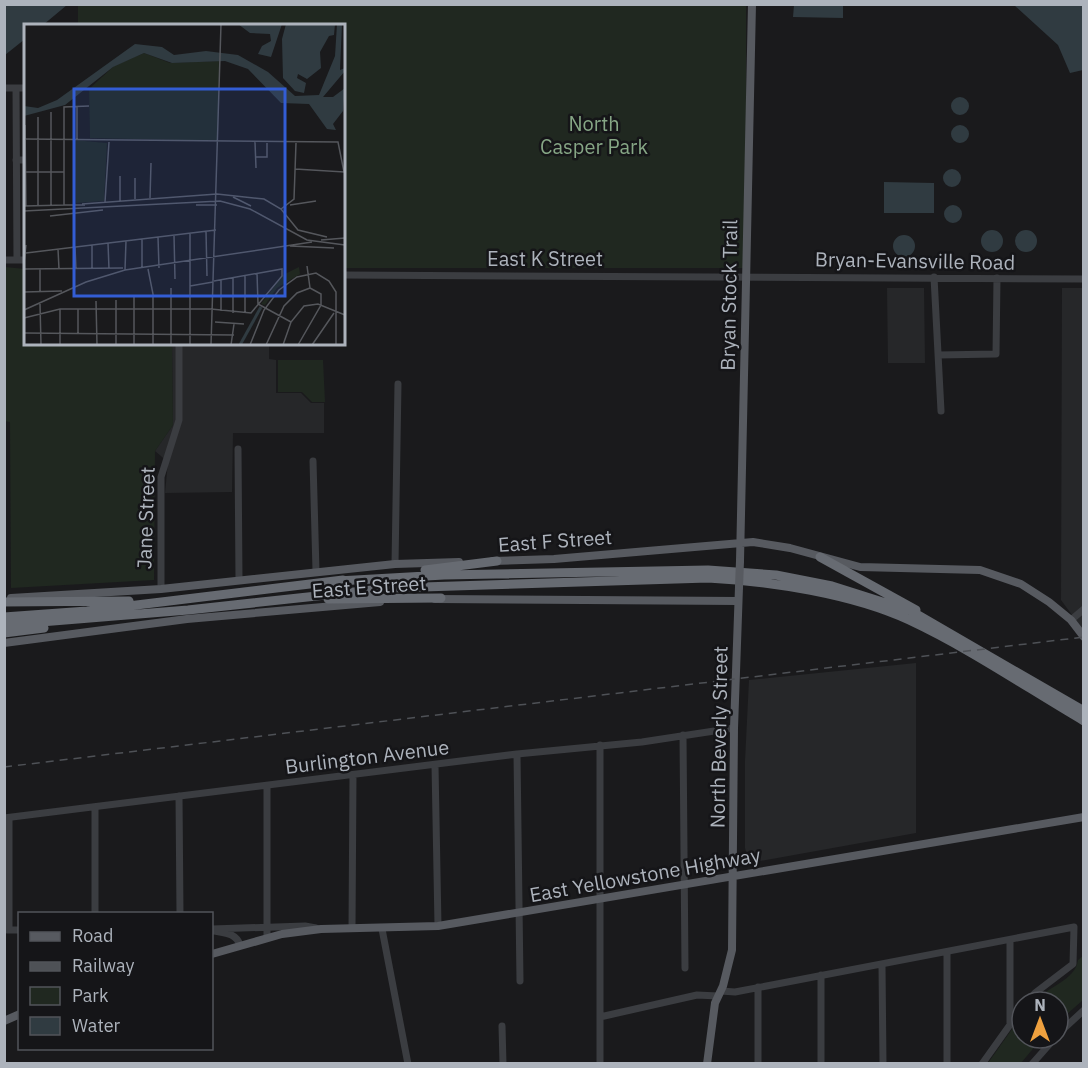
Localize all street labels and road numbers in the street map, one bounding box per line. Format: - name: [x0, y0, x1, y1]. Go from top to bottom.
- street label: Bryan Stock Trail: [714, 219, 743, 371]
- street label: East K Street: [487, 245, 603, 272]
- street label: Bryan-Evansville Road: [815, 245, 1015, 276]
- street label: Jane Street: [130, 466, 161, 570]
- street label: East F Street: [497, 523, 613, 558]
- street label: East E Street: [311, 569, 427, 604]
- street label: North Beverly Street: [703, 645, 734, 828]
- street label: Burlington Avenue: [283, 733, 451, 780]
- street label: East Yellowstone Highway: [527, 841, 763, 908]

